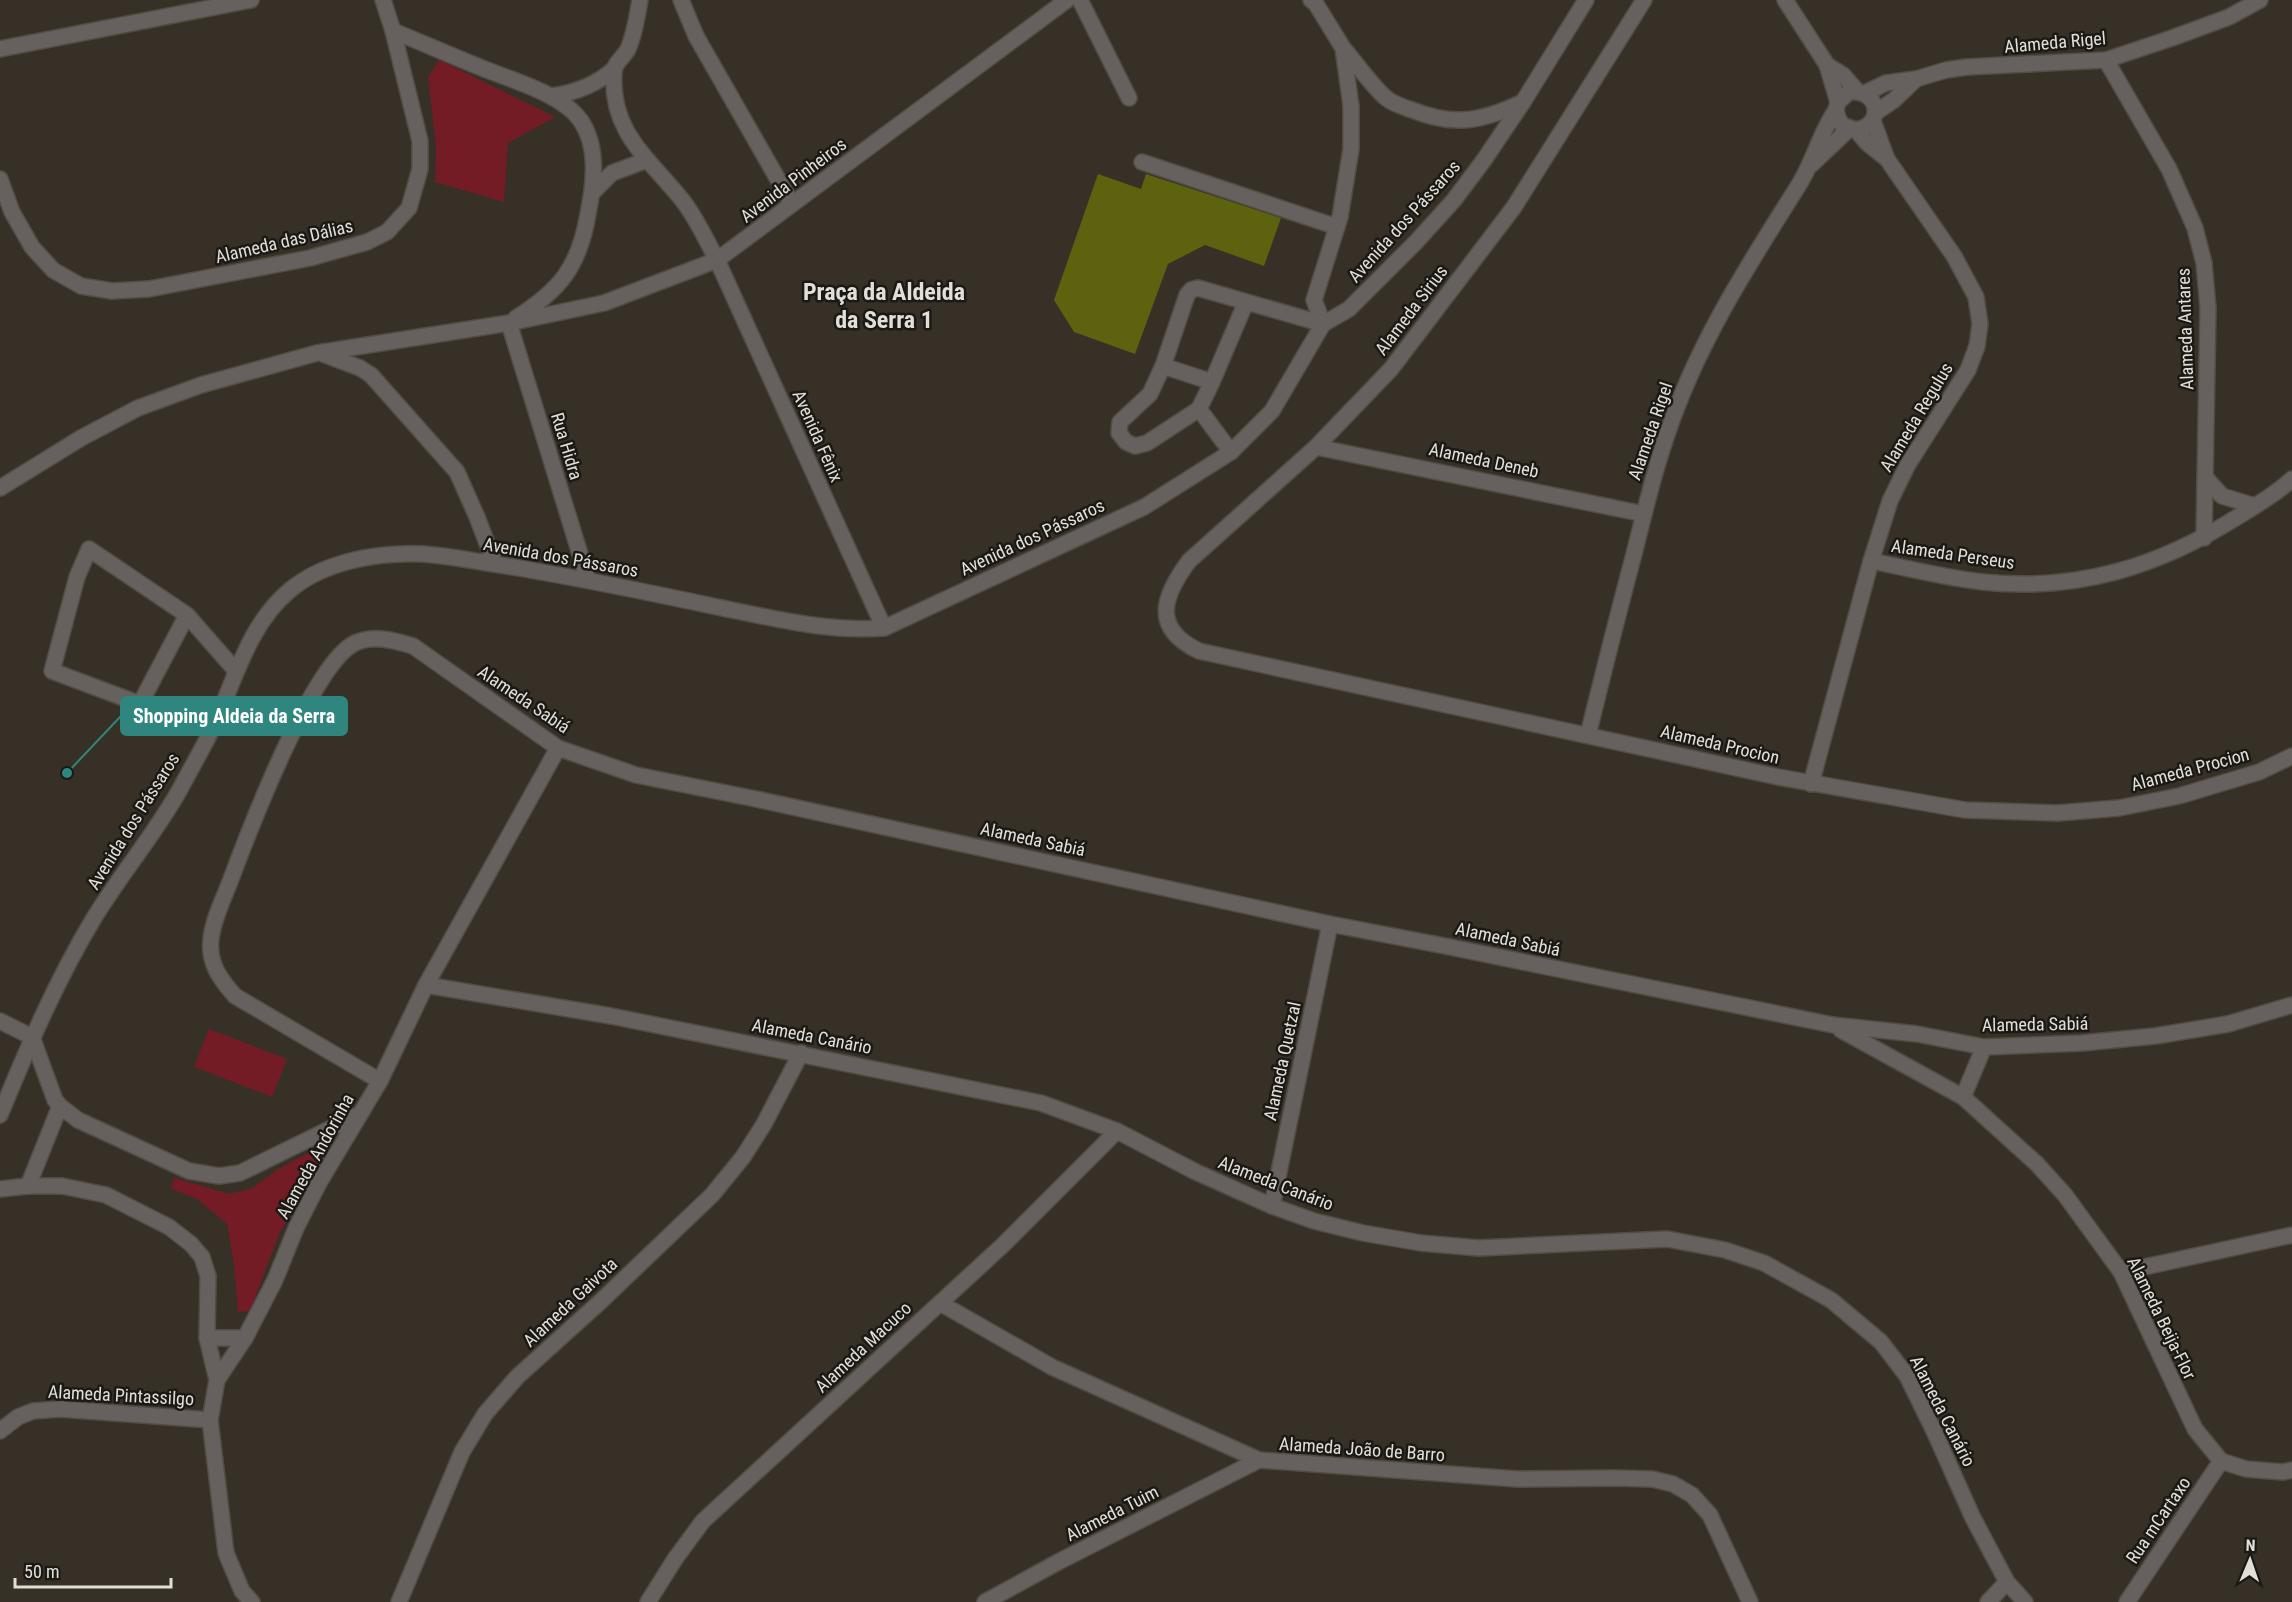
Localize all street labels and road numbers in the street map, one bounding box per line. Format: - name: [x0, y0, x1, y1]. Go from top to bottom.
- street label: Alameda Rigel: [2003, 27, 2107, 57]
- street label: Avenida Pinheiros: [736, 133, 850, 227]
- street label: Avenida dos Pássaros: [1344, 156, 1464, 286]
- street label: Alameda das Dálias: [213, 215, 355, 267]
- street label: Alameda Sirius: [1370, 261, 1452, 359]
- street label: Alameda Antares: [2172, 268, 2198, 390]
- street label: Alameda Regulus: [1875, 359, 1957, 475]
- street label: Alameda Rigel: [1623, 379, 1677, 483]
- street label: Avenida Fênix: [788, 387, 848, 485]
- street label: Rua Hidra: [547, 410, 587, 482]
- street label: Alameda Deneb: [1427, 438, 1541, 482]
- street label: Avenida dos Pássaros: [956, 494, 1108, 580]
- street label: Avenida dos Pássaros: [482, 533, 640, 581]
- street label: Alameda Perseus: [1890, 535, 2016, 573]
- street label: Alameda Sabiá: [474, 661, 574, 737]
- street label: Alameda Procion: [1659, 720, 1781, 768]
- street label: Alameda Procion: [2129, 743, 2251, 795]
- street label: Avenida dos Pássaros: [83, 749, 183, 893]
- street label: Alameda Sabiá: [979, 818, 1087, 860]
- street label: Alameda Sabiá: [1454, 918, 1562, 960]
- street label: Alameda Quetzal: [1259, 1000, 1305, 1122]
- street label: Alameda Sabiá: [1982, 1013, 2088, 1035]
- street label: Alameda Canário: [750, 1014, 874, 1058]
- street label: Alameda Andorinha: [272, 1090, 358, 1222]
- street label: Alameda Canário: [1215, 1151, 1337, 1215]
- street label: Alameda Gaivota: [519, 1253, 621, 1351]
- street label: Alameda Beija-Flor: [2123, 1253, 2201, 1383]
- street label: Alameda Macuco: [811, 1297, 915, 1397]
- street label: Alameda Canário: [1906, 1352, 1980, 1470]
- street label: Alameda Pintassilgo: [47, 1381, 195, 1409]
- street label: Alameda João de Barro: [1278, 1433, 1446, 1465]
- street label: Rua mCartaxo: [2121, 1473, 2195, 1567]
- street label: Alameda Tuim: [1062, 1481, 1162, 1545]

